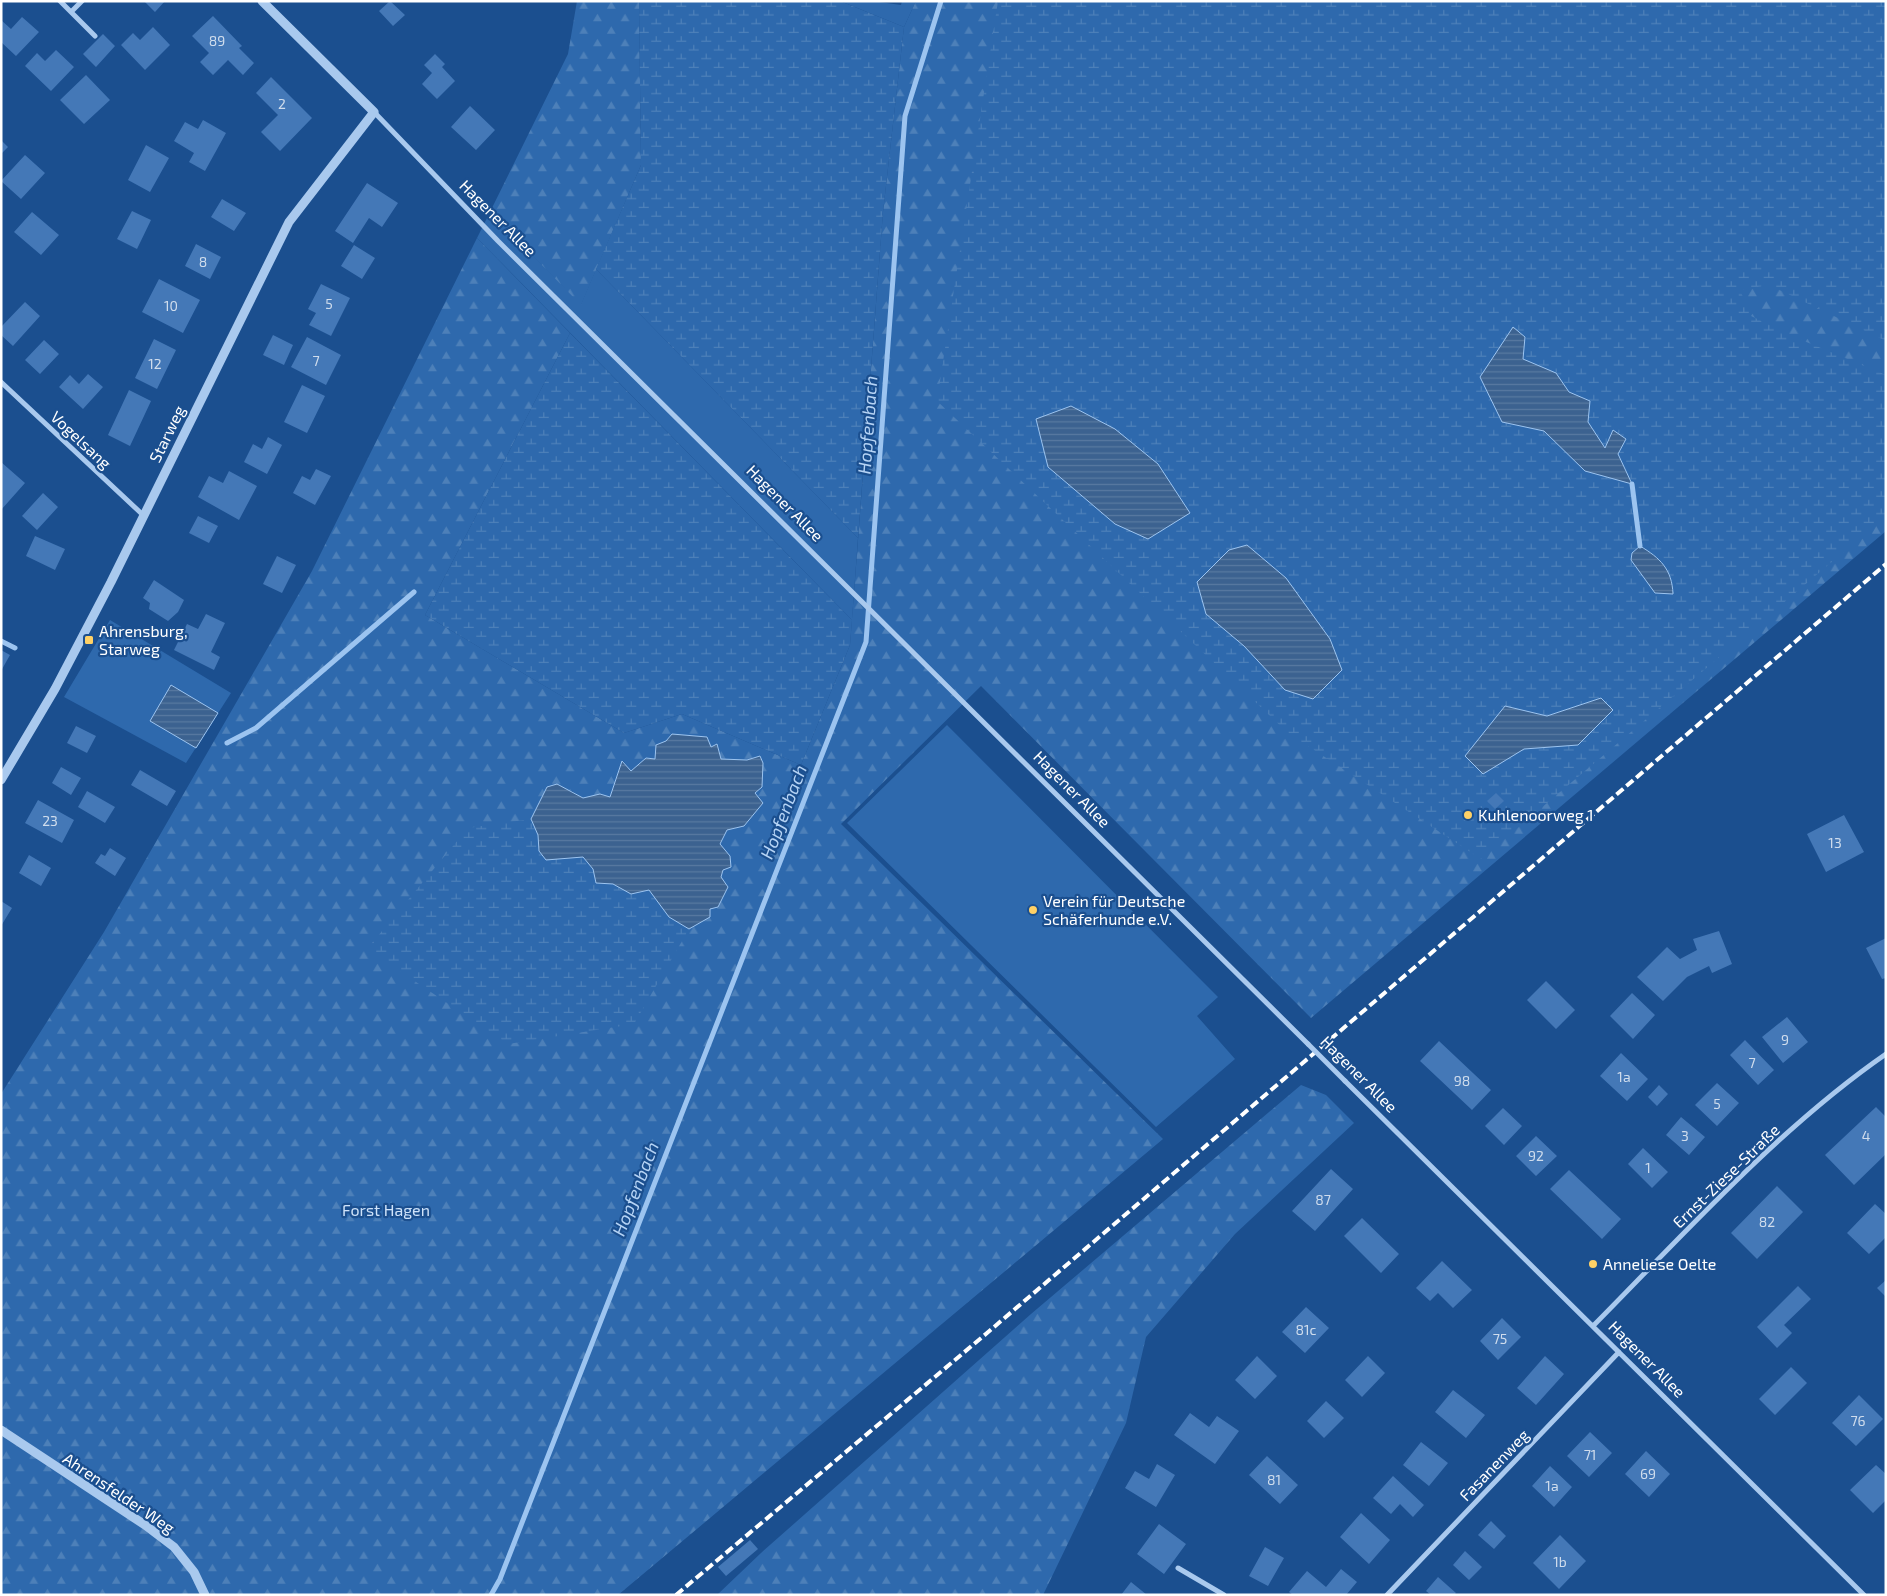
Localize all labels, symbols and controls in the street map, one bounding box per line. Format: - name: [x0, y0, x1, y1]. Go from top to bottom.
- house number: 89: [209, 32, 225, 49]
- house number: 2: [278, 95, 286, 112]
- street label: Hagener Allee: [456, 175, 541, 260]
- house number: 8: [199, 253, 207, 270]
- house number: 5: [325, 295, 333, 312]
- house number: 10: [164, 297, 178, 314]
- house number: 7: [312, 352, 320, 369]
- house number: 12: [148, 355, 162, 372]
- water label: Hopfenbach: [853, 375, 881, 475]
- street label: Starweg: [145, 402, 188, 465]
- street label: Vogelsang: [47, 407, 116, 472]
- street label: Hagener Allee: [743, 460, 828, 545]
- place label: Ahrensburg, Starweg: [99, 621, 188, 658]
- marker: Ahrensburg, Starweg: [83, 634, 95, 646]
- street label: Hagener Allee: [1030, 746, 1115, 831]
- water label: Hopfenbach: [755, 761, 811, 862]
- place label: Kuhlenoorweg 1: [1478, 805, 1594, 824]
- marker: Kuhlenoorweg 1: [1462, 809, 1474, 821]
- house number: 23: [42, 812, 58, 829]
- house number: 13: [1828, 834, 1842, 851]
- place label: Verein für Deutsche Schäferhunde e.V.: [1043, 891, 1185, 928]
- marker: Verein für Deutsche Schäferhunde e.V.: [1027, 904, 1039, 916]
- street label: Hagener Allee: [1317, 1031, 1402, 1116]
- house number: 9: [1781, 1031, 1789, 1048]
- house number: 7: [1748, 1054, 1756, 1071]
- house number: 1a: [1617, 1068, 1631, 1085]
- house number: 98: [1454, 1072, 1470, 1089]
- house number: 5: [1713, 1095, 1721, 1112]
- street label: Ernst-Ziese-Straße: [1668, 1120, 1783, 1231]
- house number: 3: [1681, 1127, 1689, 1144]
- house number: 4: [1862, 1127, 1870, 1144]
- water label: Hopfenbach: [607, 1138, 663, 1239]
- house number: 92: [1528, 1147, 1544, 1164]
- house number: 1: [1645, 1159, 1651, 1176]
- house number: 87: [1315, 1191, 1331, 1208]
- park label: Forst Hagen: [342, 1200, 430, 1219]
- house number: 82: [1759, 1213, 1775, 1230]
- place label: Anneliese Oelte: [1603, 1254, 1716, 1273]
- marker: Anneliese Oelte: [1587, 1258, 1599, 1270]
- street label: Hagener Allee: [1605, 1316, 1690, 1401]
- house number: 81c: [1296, 1321, 1317, 1338]
- house number: 75: [1493, 1330, 1507, 1347]
- house number: 76: [1850, 1412, 1866, 1429]
- street label: Fasanenweg: [1455, 1425, 1532, 1504]
- house number: 71: [1584, 1446, 1596, 1463]
- street label: Ahrensfelder Weg: [60, 1448, 179, 1537]
- house number: 69: [1640, 1465, 1656, 1482]
- house number: 81: [1267, 1471, 1281, 1488]
- house number: 1a: [1545, 1477, 1559, 1494]
- house number: 1b: [1553, 1553, 1567, 1570]

